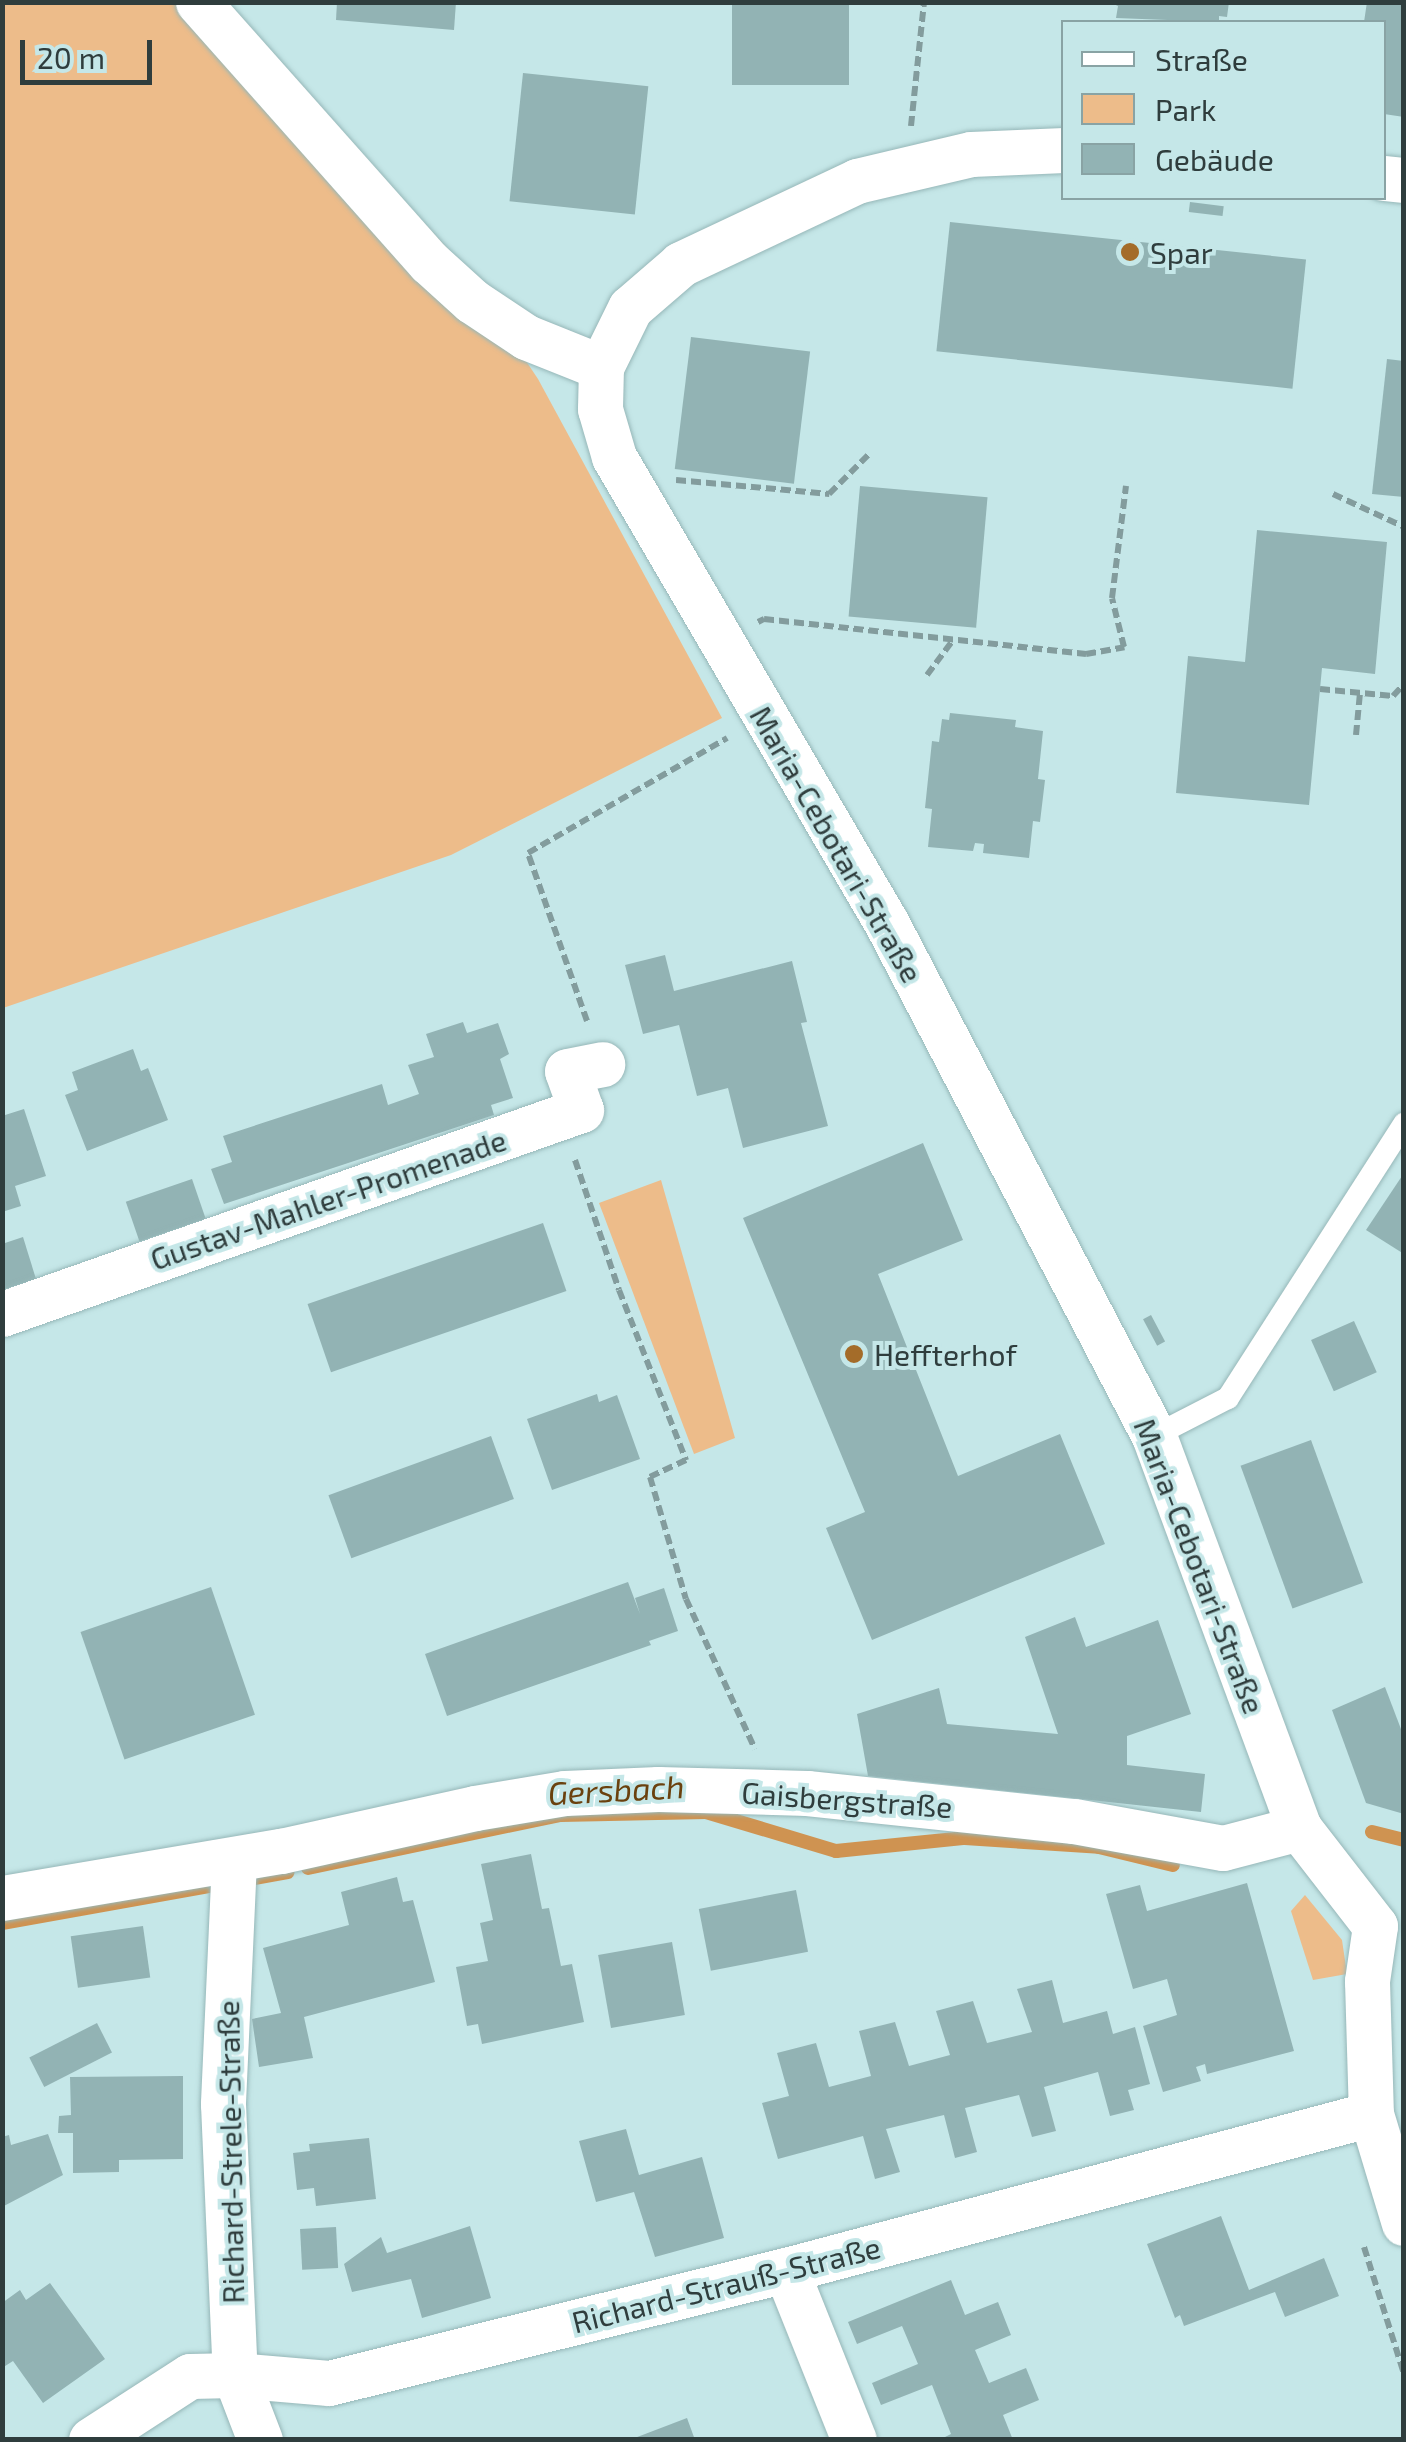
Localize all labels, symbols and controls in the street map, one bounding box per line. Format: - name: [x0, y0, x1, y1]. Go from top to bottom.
- scale bar: [25, 20, 158, 82]
- legend: [1061, 20, 1386, 200]
- text: 20 m: [37, 39, 105, 75]
- text: Straße: [1155, 41, 1248, 77]
- text: Park: [1155, 91, 1216, 127]
- text: Gebäude: [1155, 141, 1274, 177]
- place label: Spar: [1150, 234, 1213, 270]
- marker: Spar: [1119, 241, 1141, 263]
- street label: Maria-Cebotari-Straße: [743, 699, 931, 989]
- street label: Gustav-Mahler-Promenade: [145, 1121, 511, 1277]
- place label: Heffterhof: [874, 1336, 1017, 1372]
- marker: Heffterhof: [843, 1343, 865, 1365]
- street label: Maria-Cebotari-Straße: [1127, 1413, 1273, 1719]
- water label: Gersbach: [547, 1766, 685, 1812]
- street label: Gaisbergstraße: [740, 1774, 954, 1824]
- street label: Richard-Strele-Straße: [209, 2000, 251, 2304]
- street label: Richard-Strauß-Straße: [568, 2228, 884, 2340]

